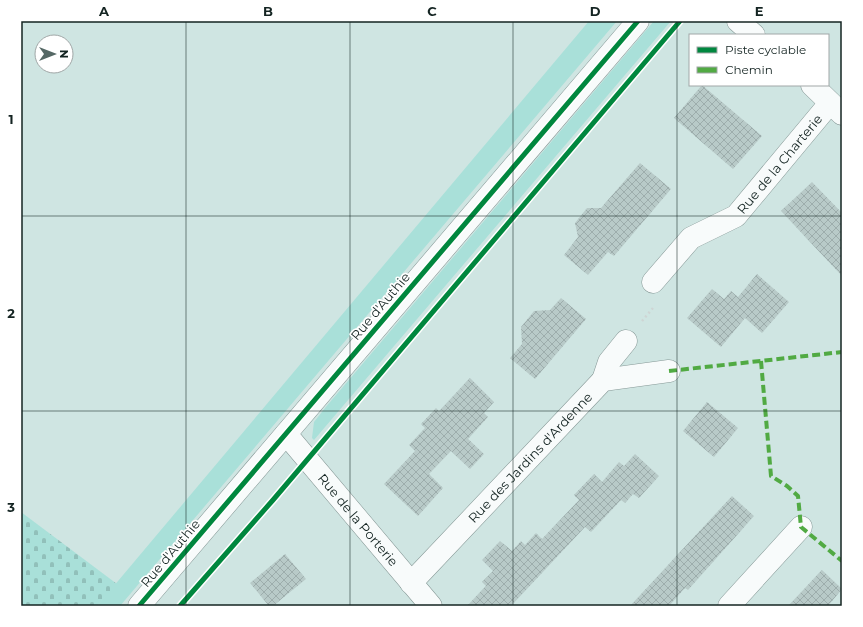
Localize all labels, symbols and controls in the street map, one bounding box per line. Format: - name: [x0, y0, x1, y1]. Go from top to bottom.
- text: A: [98, 3, 110, 19]
- text: B: [263, 3, 273, 19]
- text: C: [427, 3, 437, 19]
- text: D: [590, 3, 601, 19]
- text: E: [755, 3, 764, 19]
- north arrow: [34, 34, 74, 74]
- legend: [689, 34, 829, 86]
- text: Piste cyclable: [725, 42, 806, 57]
- text: N: [57, 50, 71, 58]
- text: Chemin: [725, 62, 773, 77]
- text: 1: [8, 111, 14, 127]
- street label: Rue de la Charterie: [733, 111, 825, 217]
- street label: Rue d'Authie: [347, 269, 413, 343]
- text: 2: [7, 305, 15, 321]
- street label: Rue des Jardins d'Ardenne: [464, 389, 595, 526]
- street label: Rue de la Porterie: [315, 470, 402, 569]
- text: 3: [6, 499, 15, 515]
- street label: Rue d'Authie: [137, 516, 203, 590]

